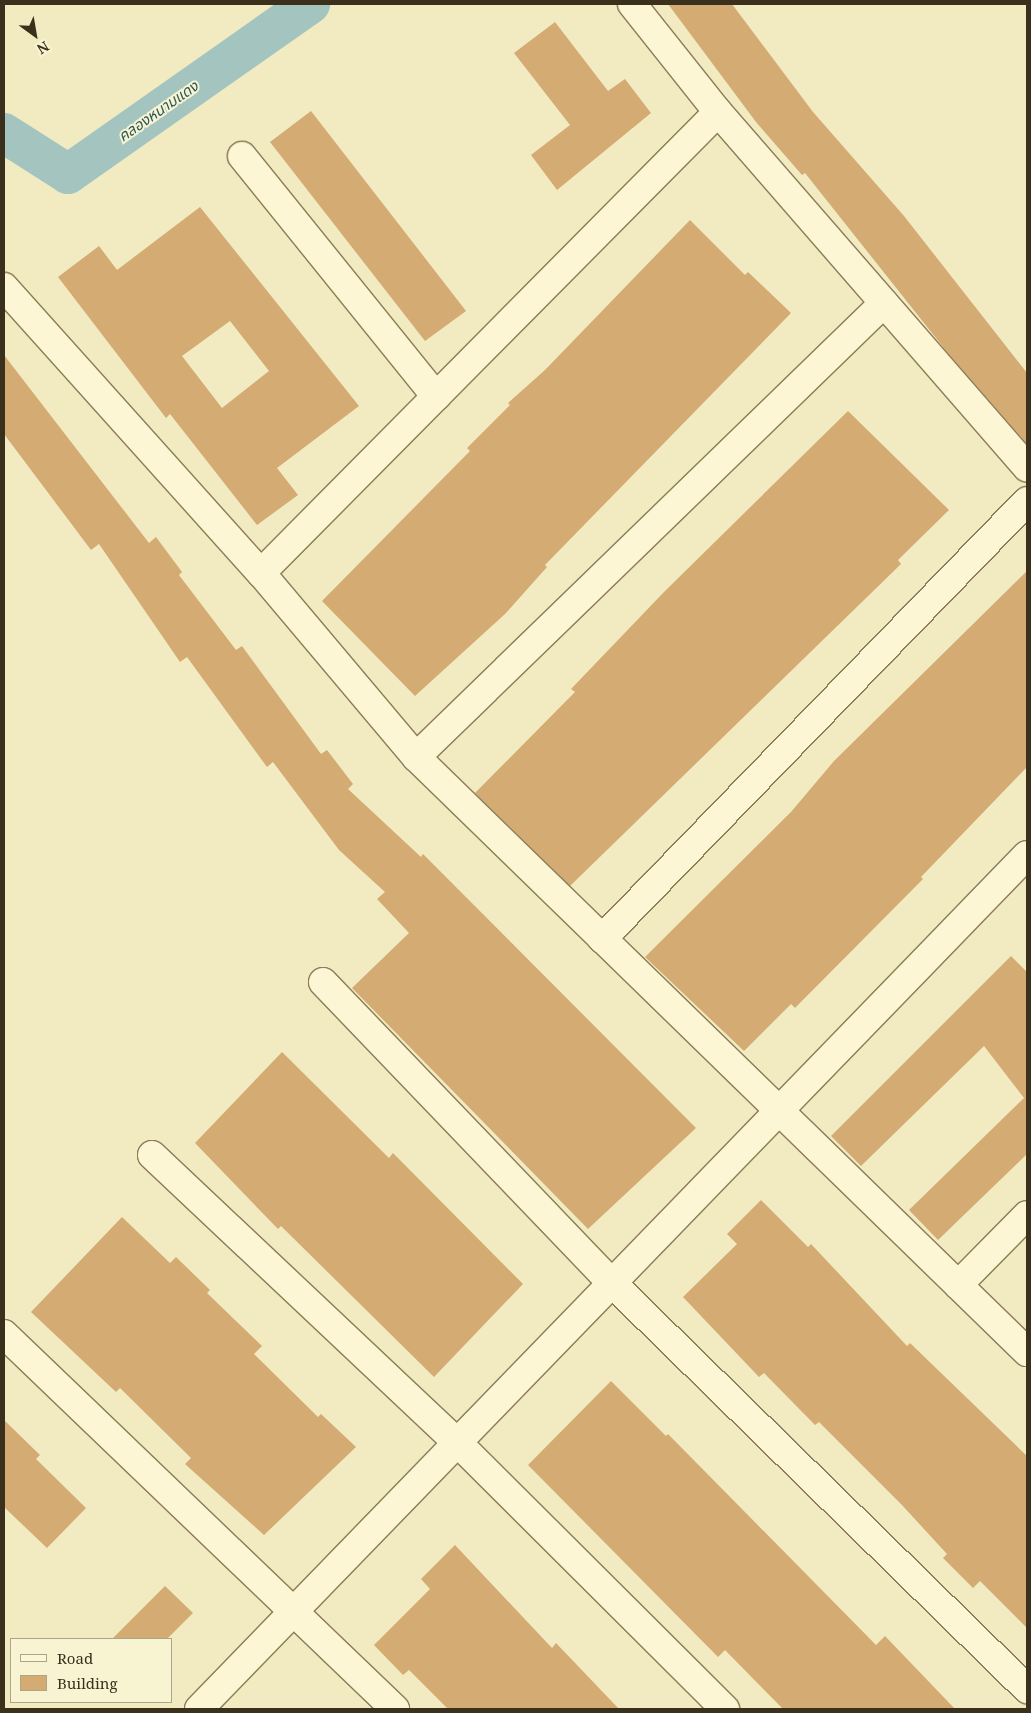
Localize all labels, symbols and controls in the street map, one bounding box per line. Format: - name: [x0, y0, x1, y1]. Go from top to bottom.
- north arrow: [10, 10, 60, 60]
- text: N: [34, 37, 53, 59]
- water label: คลองหนามแดง: [115, 77, 201, 145]
- legend: [10, 1638, 172, 1703]
- text: Road: [57, 1648, 93, 1668]
- text: Building: [57, 1673, 118, 1693]

